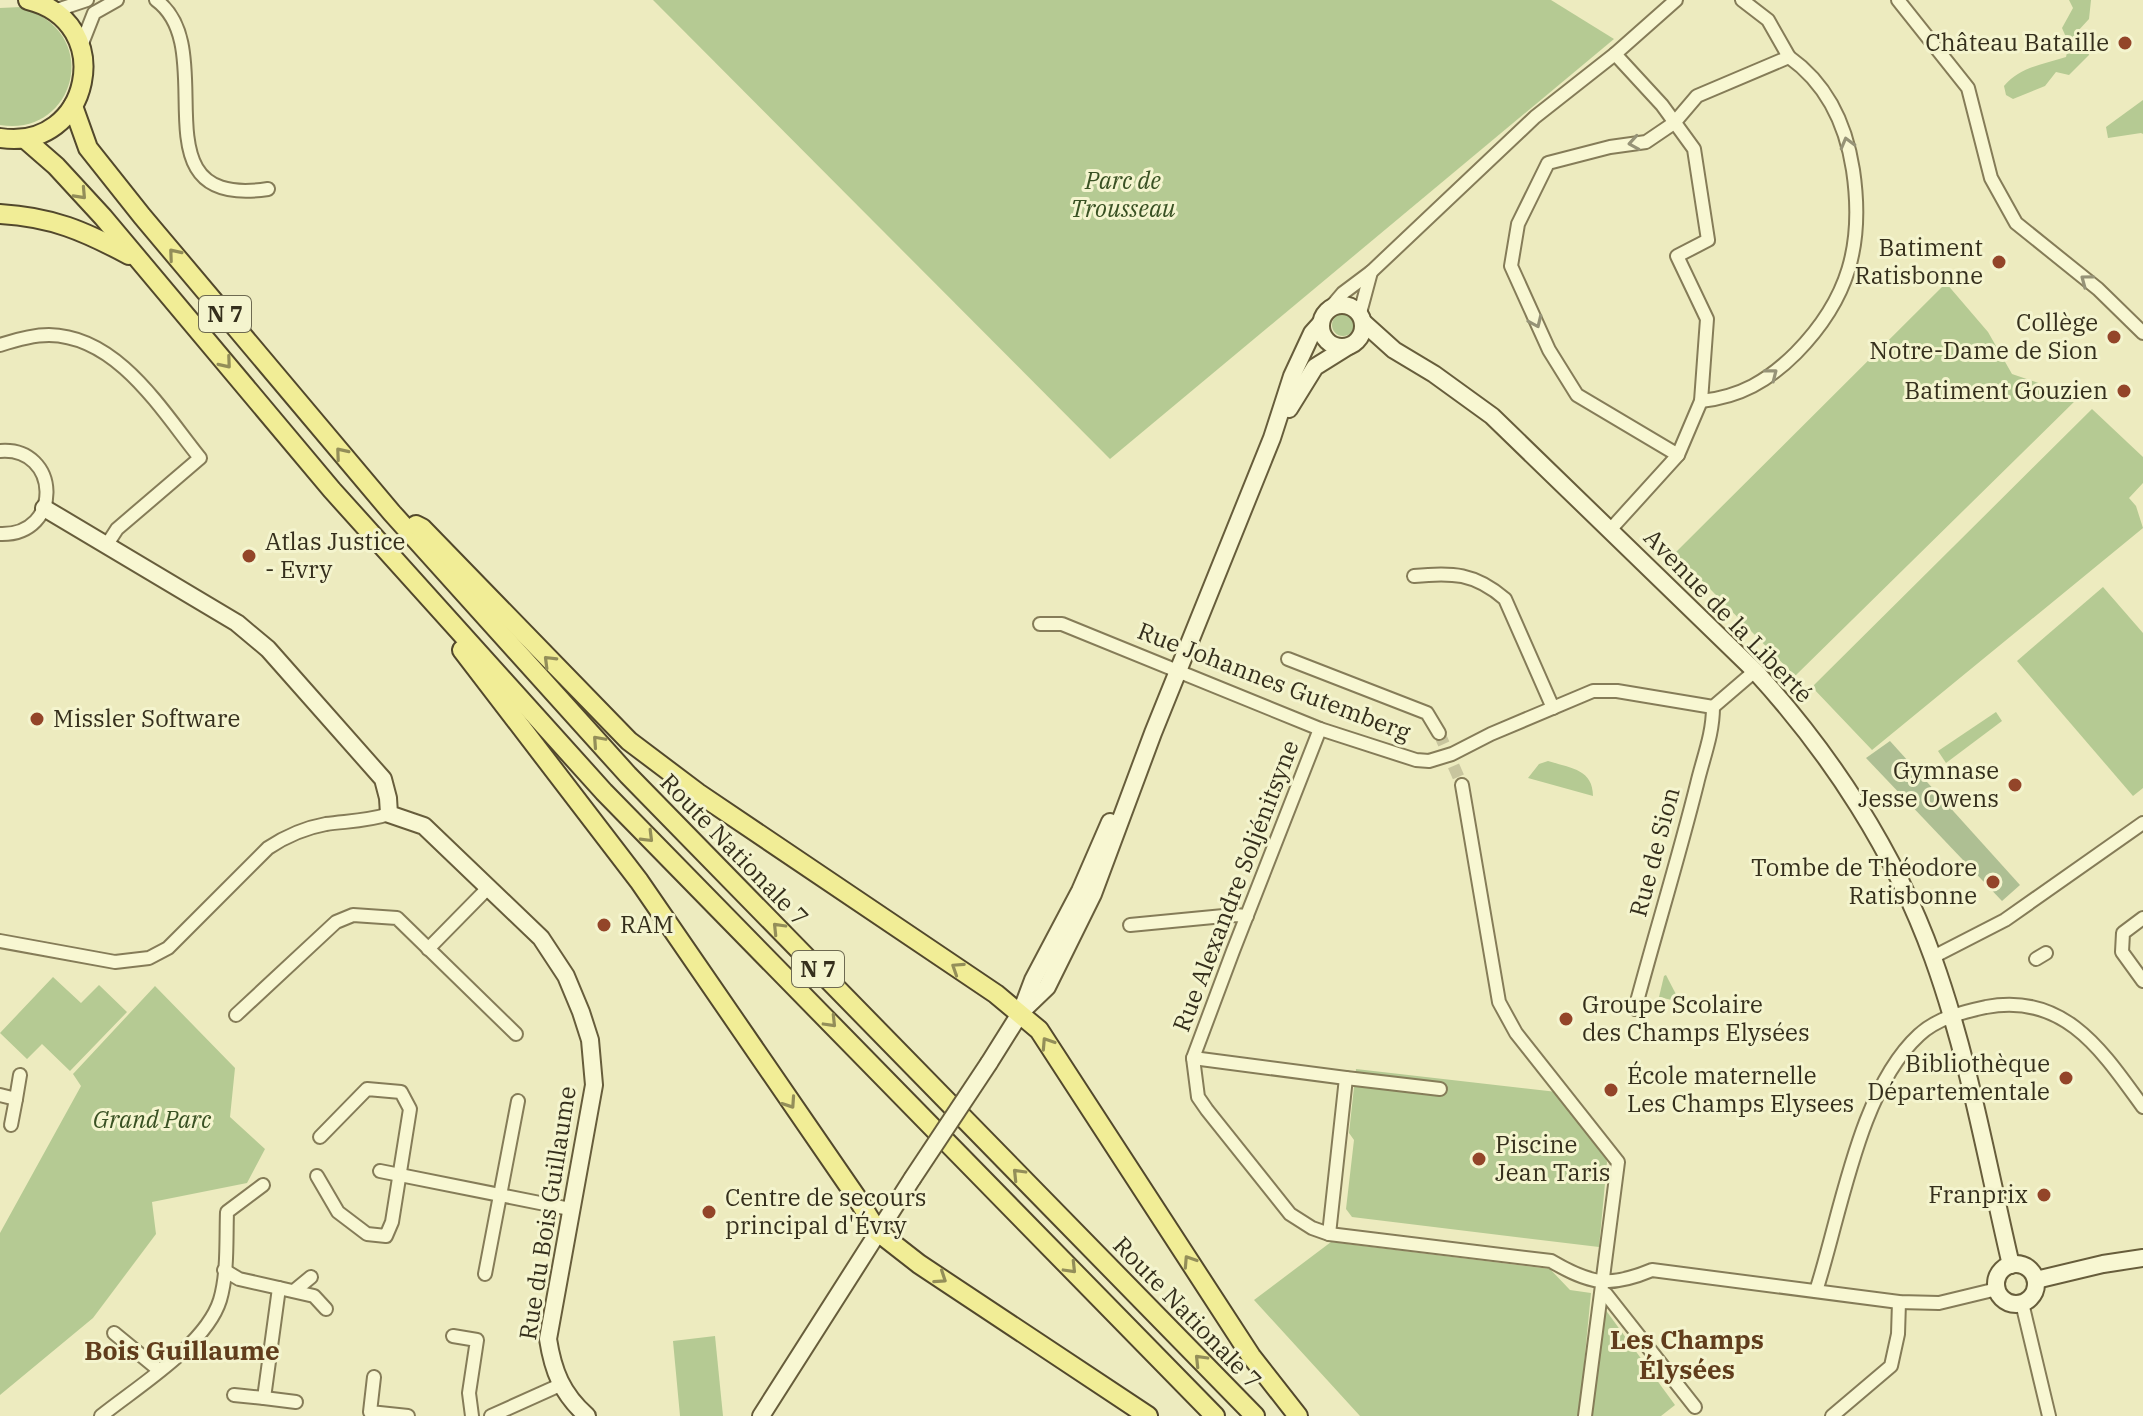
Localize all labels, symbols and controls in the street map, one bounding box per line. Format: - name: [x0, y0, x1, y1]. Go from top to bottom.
- place label: Château Bataille: [1925, 26, 2109, 58]
- marker: Château Bataille: [2116, 34, 2134, 52]
- one-way arrow: [1627, 134, 1641, 151]
- one-way arrow: [1840, 137, 1856, 151]
- park label: Parc de Trousseau: [1071, 164, 1176, 224]
- one-way arrow: [72, 184, 86, 199]
- place label: Batiment Ratisbonne: [1855, 231, 1983, 291]
- one-way arrow: [169, 249, 184, 264]
- marker: Batiment Ratisbonne: [1990, 253, 2008, 271]
- one-way arrow: [2080, 275, 2095, 289]
- road number: N 7: [199, 296, 251, 332]
- place label: Collège Notre-Dame de Sion: [1869, 306, 2098, 366]
- one-way arrow: [1527, 313, 1543, 328]
- marker: Collège Notre-Dame de Sion: [2105, 328, 2123, 346]
- one-way arrow: [216, 354, 231, 368]
- one-way arrow: [1763, 369, 1777, 384]
- place label: Batiment Gouzien: [1904, 374, 2108, 406]
- marker: Batiment Gouzien: [2115, 382, 2133, 400]
- one-way arrow: [336, 448, 351, 462]
- street label: Avenue de la Liberté: [1637, 521, 1820, 709]
- place label: Atlas Justice - Evry: [265, 525, 405, 585]
- marker: Atlas Justice - Evry: [240, 547, 258, 565]
- street label: Rue Johannes Gutemberg: [1133, 614, 1415, 748]
- one-way arrow: [544, 656, 558, 670]
- place label: Missler Software: [53, 702, 240, 734]
- marker: Missler Software: [28, 710, 46, 728]
- street label: Rue Alexandre Soljénitsyne: [1165, 735, 1306, 1036]
- one-way arrow: [592, 736, 607, 750]
- place label: Gymnase Jesse Owens: [1858, 754, 1999, 814]
- street label: Route Nationale 7: [654, 766, 816, 933]
- marker: Gymnase Jesse Owens: [2006, 776, 2024, 794]
- street label: Rue de Sion: [1621, 783, 1687, 920]
- one-way arrow: [639, 828, 654, 842]
- place label: Tombe de Théodore Ratisbonne: [1751, 851, 1977, 911]
- marker: Tombe de Théodore Ratisbonne: [1984, 873, 2002, 891]
- place label: RAM: [620, 908, 674, 940]
- marker: RAM: [595, 916, 613, 934]
- one-way arrow: [773, 923, 787, 937]
- road number: N 7: [792, 951, 844, 987]
- one-way arrow: [951, 963, 965, 978]
- place label: Groupe Scolaire des Champs Elysées: [1582, 988, 1810, 1048]
- marker: Groupe Scolaire des Champs Elysées: [1557, 1010, 1575, 1028]
- one-way arrow: [822, 1013, 836, 1027]
- one-way arrow: [1042, 1037, 1057, 1051]
- place label: Bibliothèque Départementale: [1867, 1047, 2050, 1107]
- place label: École maternelle Les Champs Elysees: [1627, 1059, 1854, 1119]
- marker: Bibliothèque Départementale: [2057, 1069, 2075, 1087]
- marker: École maternelle Les Champs Elysees: [1602, 1081, 1620, 1099]
- street label: Rue du Bois Guillaume: [511, 1084, 583, 1342]
- one-way arrow: [780, 1095, 795, 1109]
- park label: Grand Parc: [93, 1103, 212, 1135]
- place label: Piscine Jean Taris: [1495, 1128, 1611, 1188]
- marker: Piscine Jean Taris: [1470, 1150, 1488, 1168]
- one-way arrow: [1013, 1169, 1028, 1183]
- place label: Franprix: [1928, 1178, 2028, 1210]
- place label: Centre de secours principal d'Évry: [725, 1181, 927, 1241]
- marker: Franprix: [2035, 1186, 2053, 1204]
- marker: Centre de secours principal d'Évry: [700, 1203, 718, 1221]
- street label: Route Nationale 7: [1107, 1229, 1269, 1396]
- one-way arrow: [1184, 1255, 1199, 1269]
- one-way arrow: [1062, 1259, 1076, 1273]
- one-way arrow: [932, 1268, 946, 1283]
- district label: Les Champs Élysées: [1610, 1322, 1764, 1386]
- district label: Bois Guillaume: [84, 1333, 280, 1367]
- one-way arrow: [1195, 1355, 1209, 1369]

